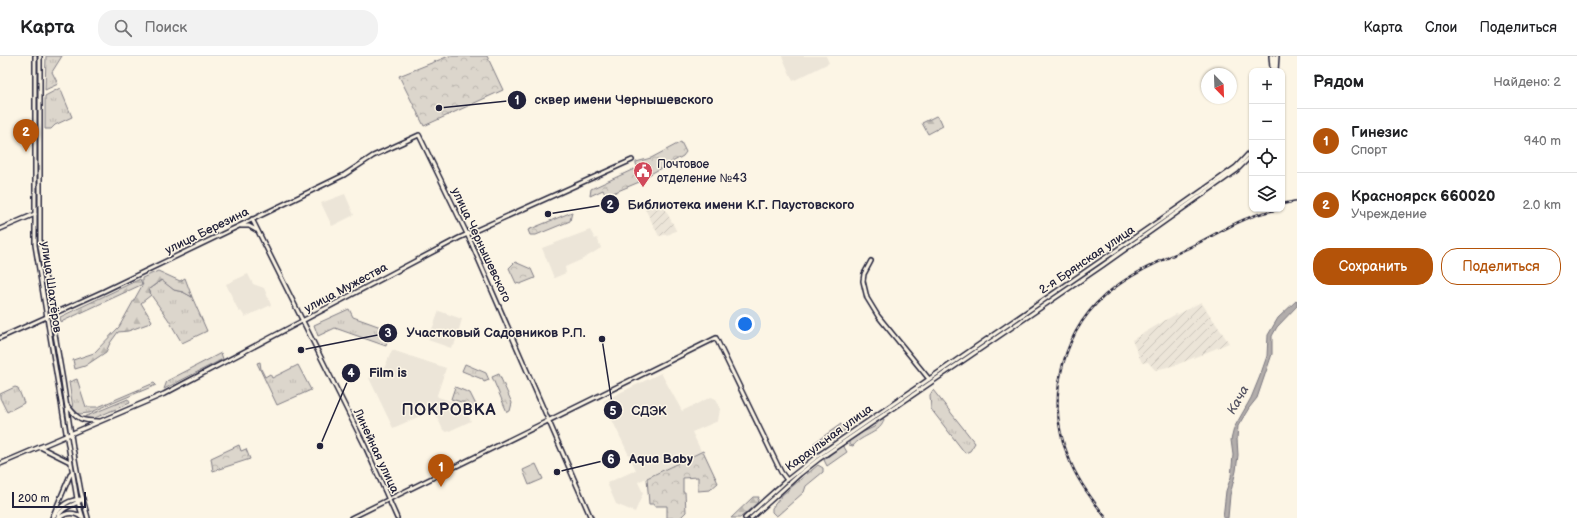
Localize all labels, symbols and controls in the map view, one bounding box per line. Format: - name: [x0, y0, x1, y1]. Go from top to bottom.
- search box: [98, 10, 378, 46]
- text: Карта: [20, 16, 74, 39]
- icon: search: [112, 17, 134, 39]
- text: Поиск: [144, 18, 187, 37]
- text: Карта: [1363, 19, 1403, 36]
- text: Слои: [1425, 19, 1457, 36]
- text: Поделиться: [1479, 19, 1557, 36]
- north arrow: [1201, 68, 1237, 104]
- map controls: [1249, 68, 1285, 212]
- button: +: [1249, 68, 1285, 104]
- text: Рядом: [1313, 72, 1364, 92]
- text: Найдено: 2: [1493, 74, 1561, 90]
- callout: сквер имени Чернышевского: [507, 87, 722, 112]
- text: сквер имени Чернышевского: [535, 92, 713, 108]
- text: 1: [514, 93, 520, 108]
- button: −: [1249, 104, 1285, 140]
- pin: 2: [13, 119, 39, 152]
- text: Гинезис: [1351, 123, 1408, 142]
- text: 1: [1323, 133, 1329, 149]
- text: 940 m: [1524, 133, 1561, 149]
- button: locate: [1249, 140, 1285, 176]
- text: Спорт: [1351, 142, 1387, 158]
- place label: Почтовое отделение №43: [657, 157, 747, 186]
- public building icon: Почтовое отделение №43: [632, 160, 654, 188]
- button: layers: [1249, 176, 1285, 212]
- street label: улица Чернышевского: [448, 185, 514, 305]
- text: Красноярск 660020: [1351, 187, 1495, 206]
- callout: Библиотека имени К.Г. Паустовского: [600, 192, 863, 217]
- text: Библиотека имени К.Г. Паустовского: [628, 197, 854, 213]
- text: 2: [1322, 197, 1330, 213]
- text: 2.0 km: [1523, 197, 1561, 213]
- text: 2: [606, 198, 614, 213]
- street label: улица Березина: [163, 204, 251, 258]
- text: Учреждение: [1351, 206, 1427, 222]
- street label: 2-я Брянская улица: [1036, 222, 1138, 298]
- street label: улица Шахтёров: [37, 240, 65, 334]
- button: Сохранить: [1313, 248, 1433, 285]
- button: Поделиться: [1441, 248, 1561, 285]
- street label: улица Мужества: [302, 260, 390, 316]
- your location: [735, 314, 755, 334]
- callout: Участковый Садовников Р.П.: [378, 320, 593, 345]
- text: Участковый Садовников Р.П.: [406, 325, 586, 341]
- text: 3: [384, 326, 392, 341]
- callout: Film is: [341, 360, 415, 385]
- text: Film is: [369, 365, 407, 381]
- text: 4: [347, 366, 355, 381]
- water label: Кача: [1224, 383, 1253, 417]
- callout: СДЭК: [603, 398, 674, 423]
- district label: ПОКРОВКА: [401, 401, 497, 420]
- street label: Караульная улица: [783, 401, 875, 475]
- text: СДЭК: [631, 403, 667, 419]
- text: 5: [610, 404, 617, 419]
- street label: Линейная улица: [349, 405, 402, 496]
- callout: Aqua Baby: [601, 446, 701, 471]
- text: Aqua Baby: [628, 451, 693, 467]
- text: 6: [607, 452, 615, 467]
- pin: 1: [428, 454, 454, 487]
- scale bar: [12, 490, 86, 509]
- text: 200 m: [18, 492, 50, 505]

